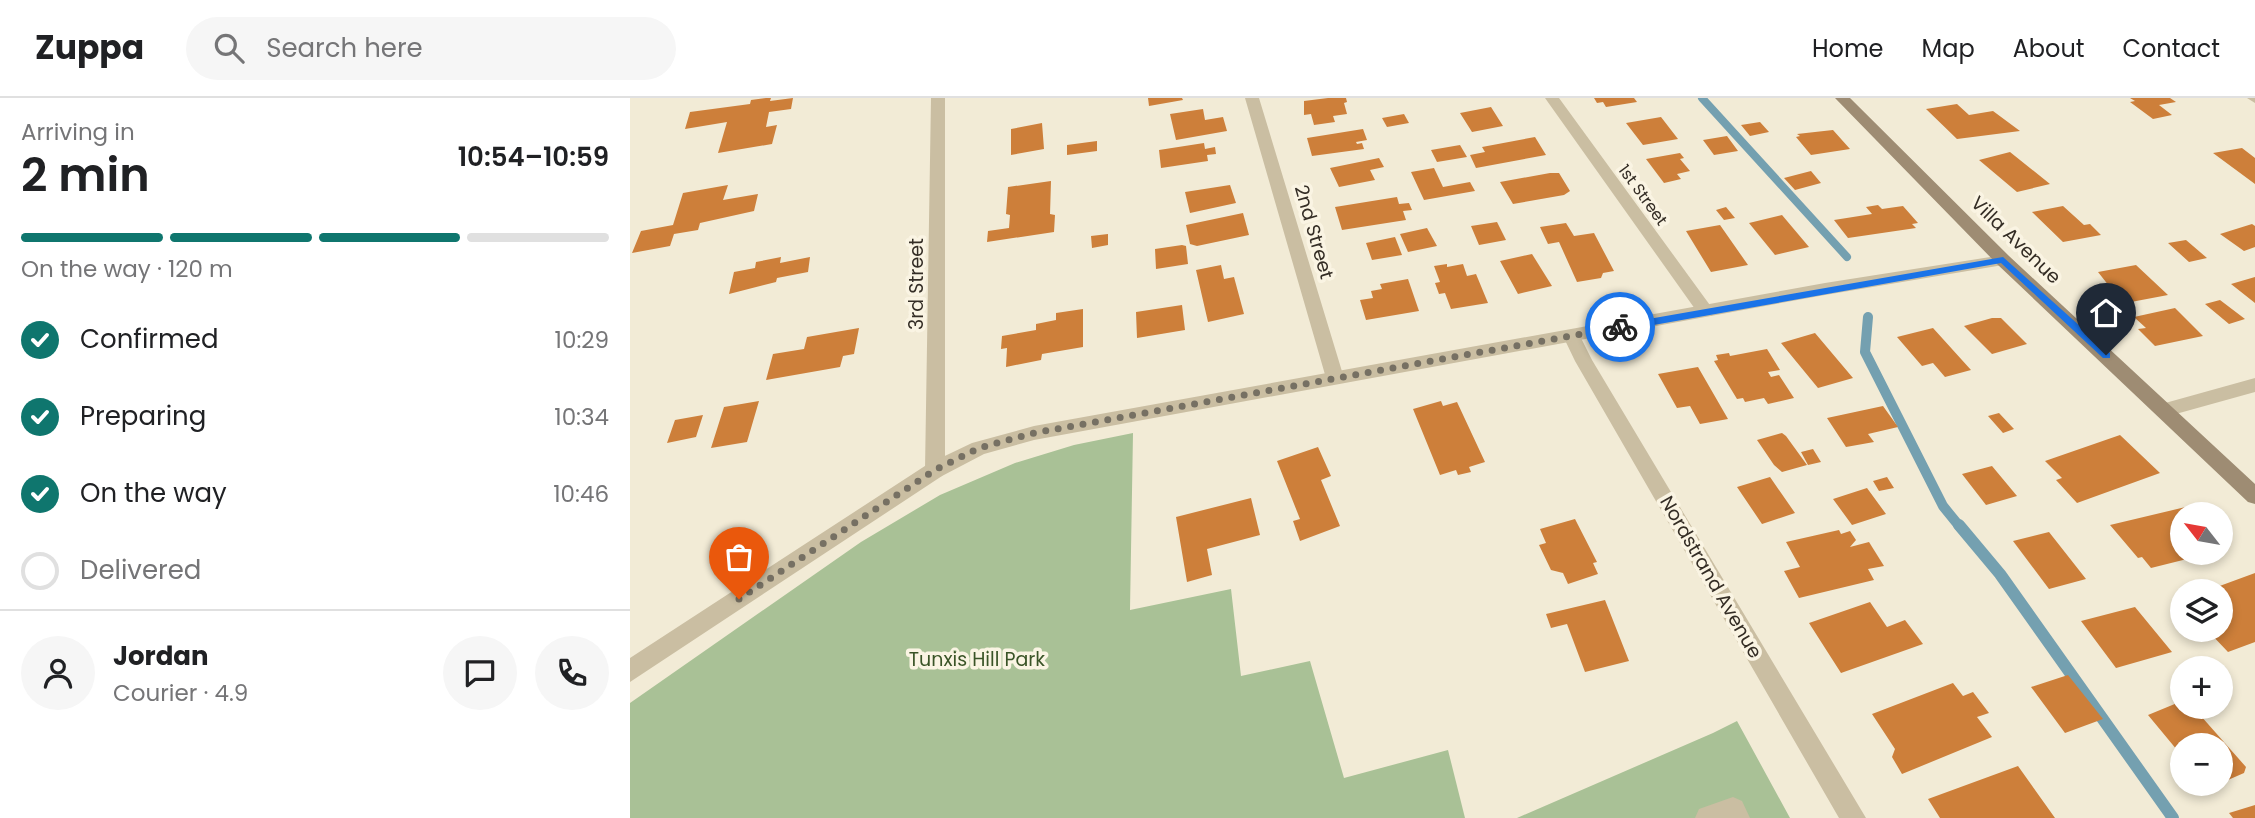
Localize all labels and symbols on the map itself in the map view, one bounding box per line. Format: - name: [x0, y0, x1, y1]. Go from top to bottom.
- street label: 1st Street: [1613, 160, 1673, 230]
- street label: 2nd Street: [1288, 182, 1340, 282]
- street label: Villa Avenue: [1965, 190, 2067, 290]
- street label: 3rd Street: [903, 238, 930, 330]
- pin: [2076, 283, 2136, 355]
- courier: [1585, 292, 1655, 362]
- street label: Nordstrand Avenue: [1653, 491, 1769, 663]
- north arrow: [2170, 502, 2233, 565]
- pin: [709, 527, 769, 599]
- park label: Tunxis Hill Park: [909, 646, 1045, 673]

